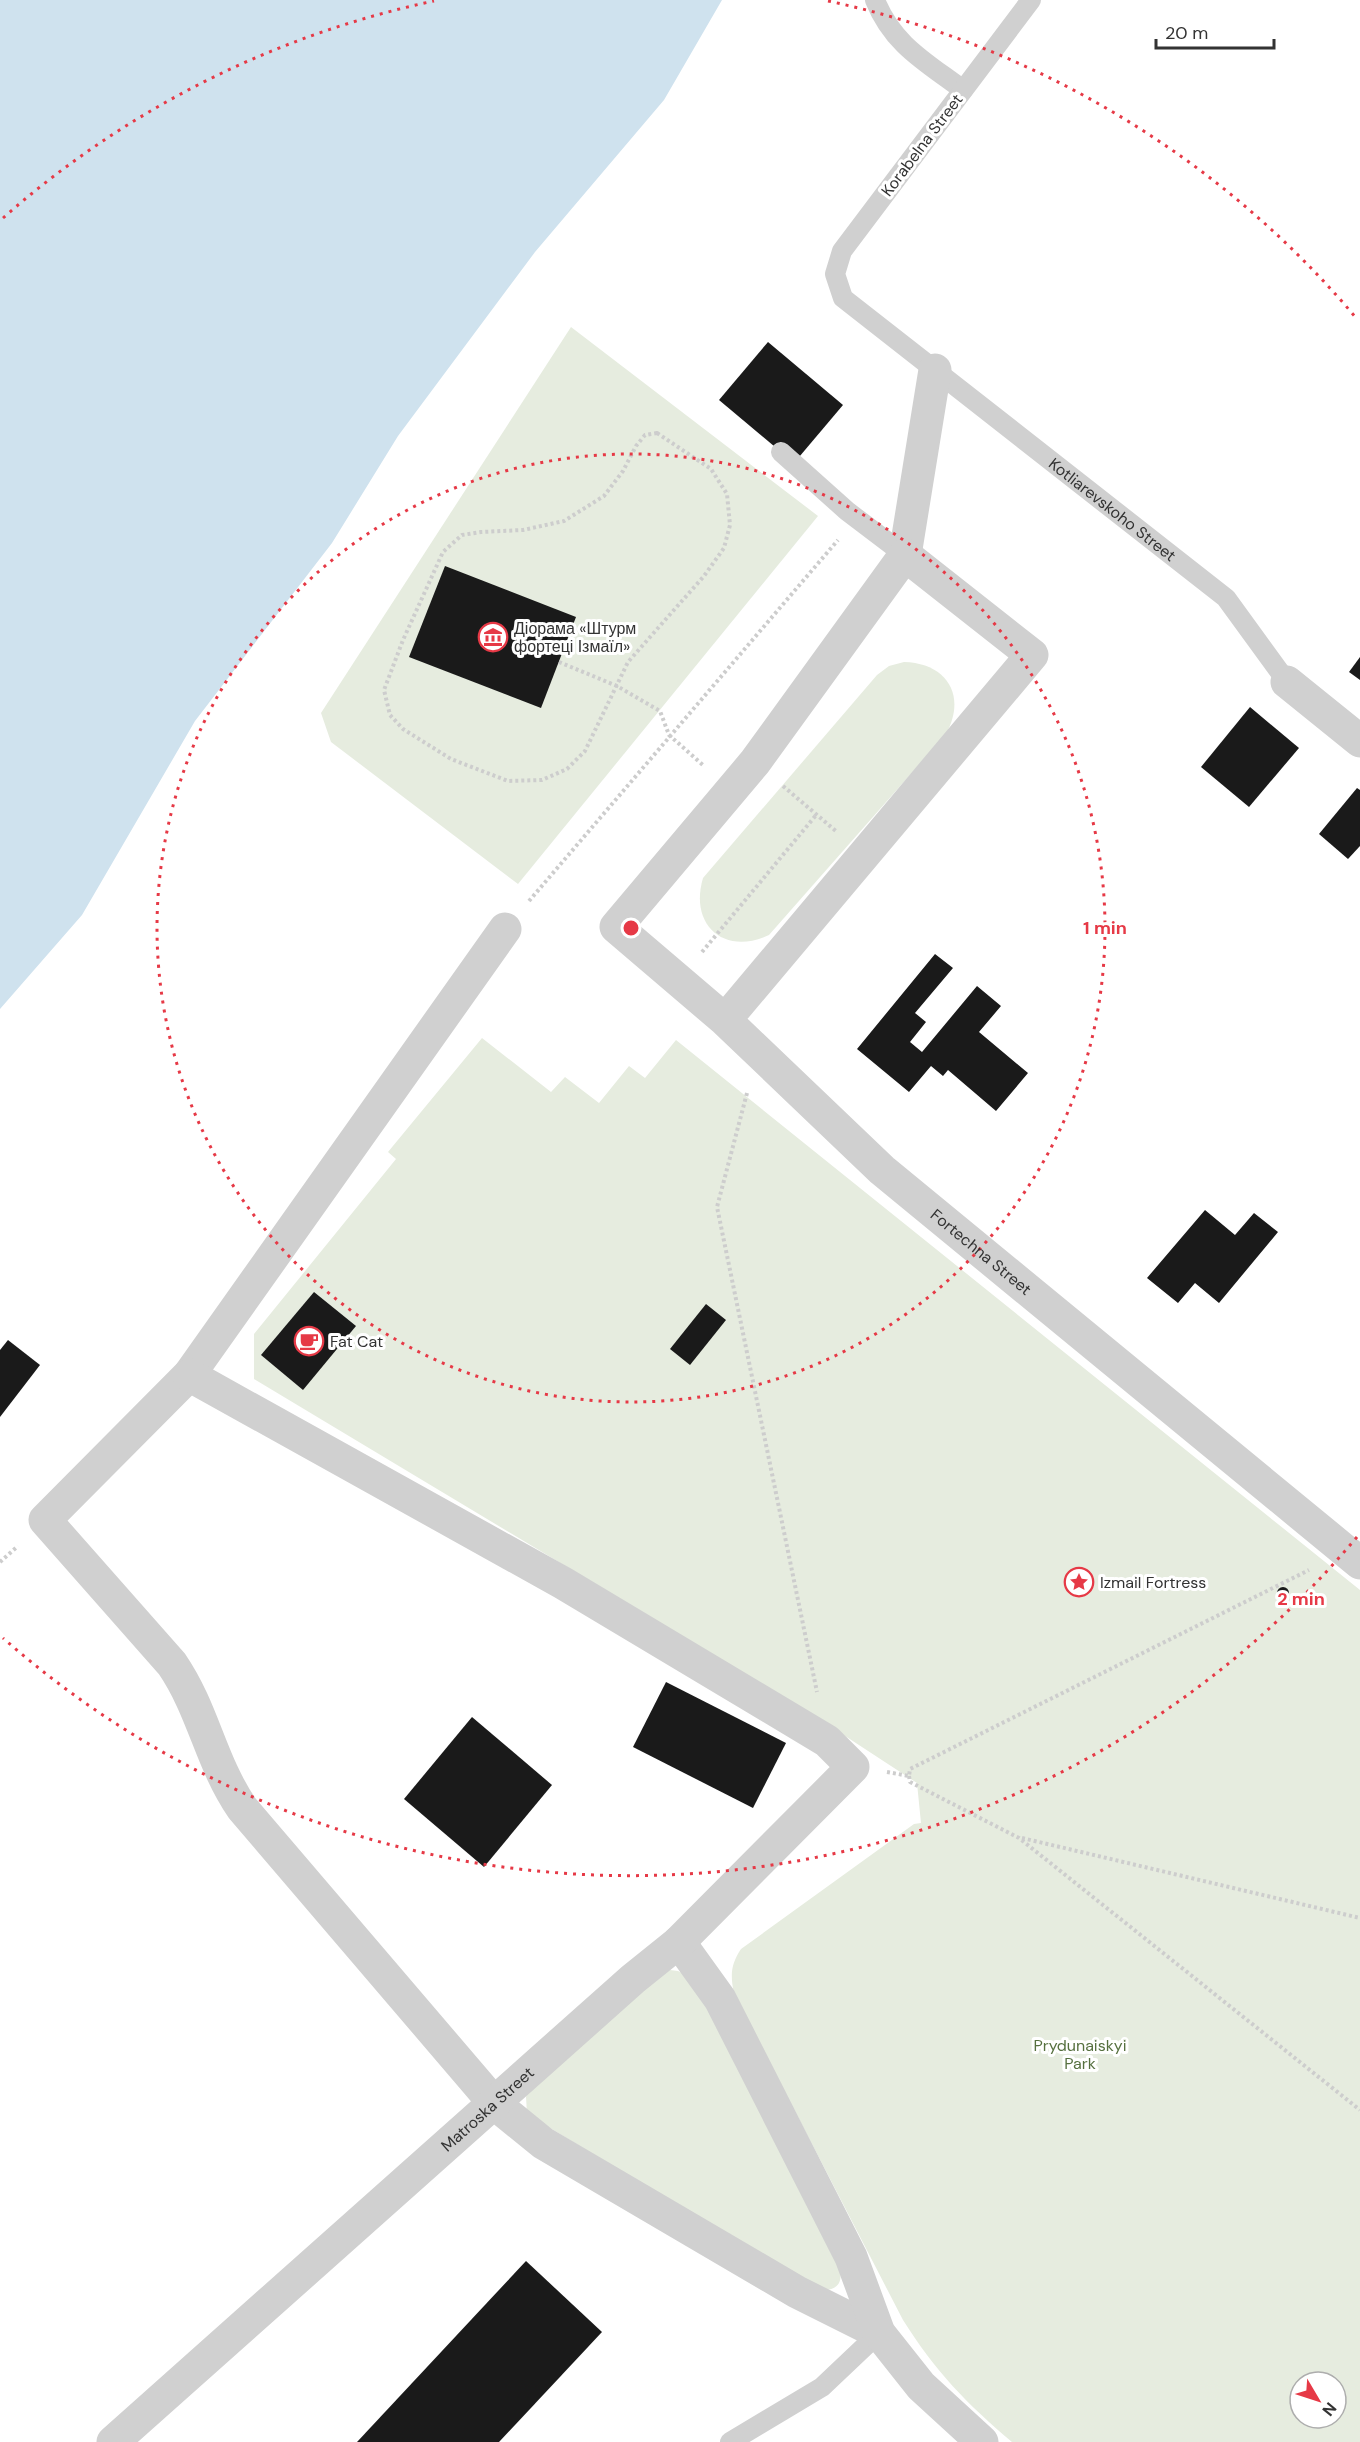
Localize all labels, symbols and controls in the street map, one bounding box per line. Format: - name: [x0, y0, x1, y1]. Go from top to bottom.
- scale bar: [1156, 12, 1274, 50]
- text: 20 m: [1165, 21, 1208, 45]
- street label: Korabelna Street: [877, 90, 967, 200]
- street label: Kotliarevskoho Street: [1045, 453, 1181, 566]
- place label: Діорама «Штурм фортеці Ізмаїл»: [514, 618, 636, 657]
- museum icon: Діорама «Штурм фортеці Ізмаїл»: [477, 621, 509, 653]
- text: 1 min: [1083, 916, 1127, 940]
- centre of rings: [621, 918, 641, 938]
- street label: Fortechna Street: [927, 1204, 1036, 1299]
- cafe icon: Fat Cat: [293, 1325, 325, 1357]
- place label: Fat Cat: [330, 1331, 383, 1352]
- place icon: Izmail Fortress: [1063, 1566, 1095, 1598]
- place label: Izmail Fortress: [1100, 1572, 1206, 1593]
- text: 2 min: [1277, 1587, 1325, 1611]
- park label: Prydunaiskyi Park: [1033, 2035, 1127, 2074]
- street label: Matroska Street: [436, 2062, 538, 2156]
- north arrow: [1288, 2370, 1348, 2430]
- text: N: [1317, 2398, 1341, 2420]

